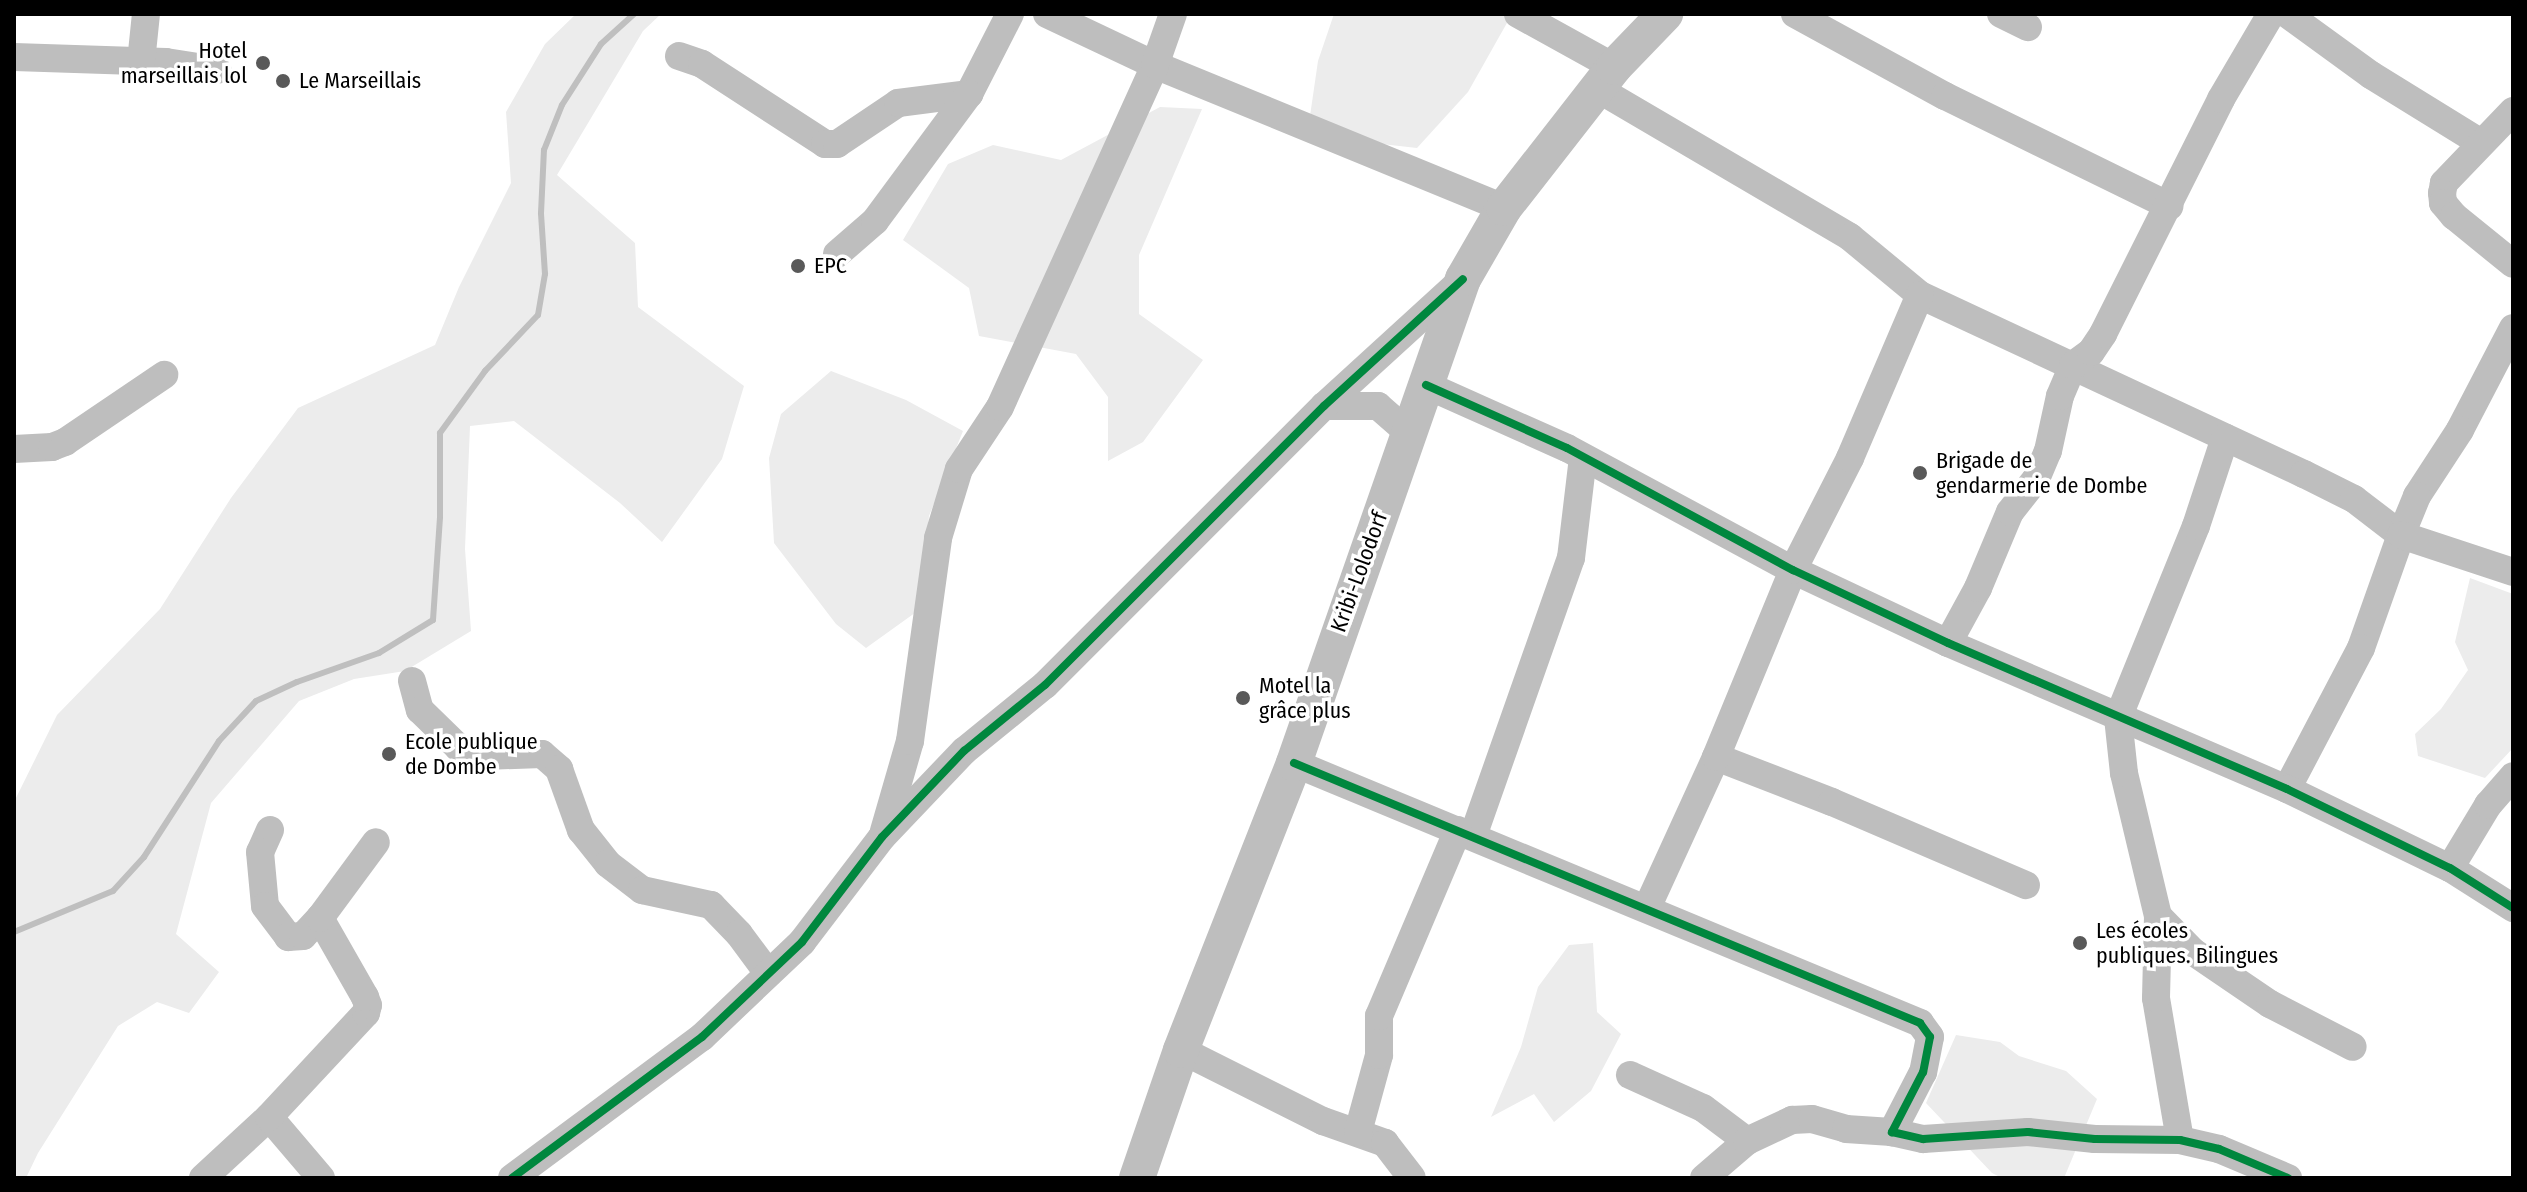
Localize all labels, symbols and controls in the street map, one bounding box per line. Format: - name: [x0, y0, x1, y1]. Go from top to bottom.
- place label: Hotel marseillais lol: [121, 37, 247, 88]
- marker: Hotel marseillais lol: [254, 54, 272, 72]
- place label: Le Marseillais: [299, 68, 421, 94]
- marker: Le Marseillais: [274, 72, 292, 90]
- place label: EPC: [814, 253, 847, 279]
- marker: EPC: [789, 257, 807, 275]
- place label: Brigade de gendarmerie de Dombe: [1936, 447, 2147, 498]
- marker: Brigade de gendarmerie de Dombe: [1911, 464, 1929, 482]
- street label: Kribi-Lolodorf: [1325, 508, 1393, 636]
- place label: Motel la grâce plus: [1259, 672, 1351, 724]
- marker: Motel la grâce plus: [1234, 689, 1252, 707]
- place label: Ecole publique de Dombe: [405, 728, 538, 780]
- marker: Ecole publique de Dombe: [380, 745, 398, 763]
- place label: Les écoles publiques. Bilingues: [2096, 917, 2278, 968]
- marker: Les écoles publiques. Bilingues: [2071, 934, 2089, 952]

